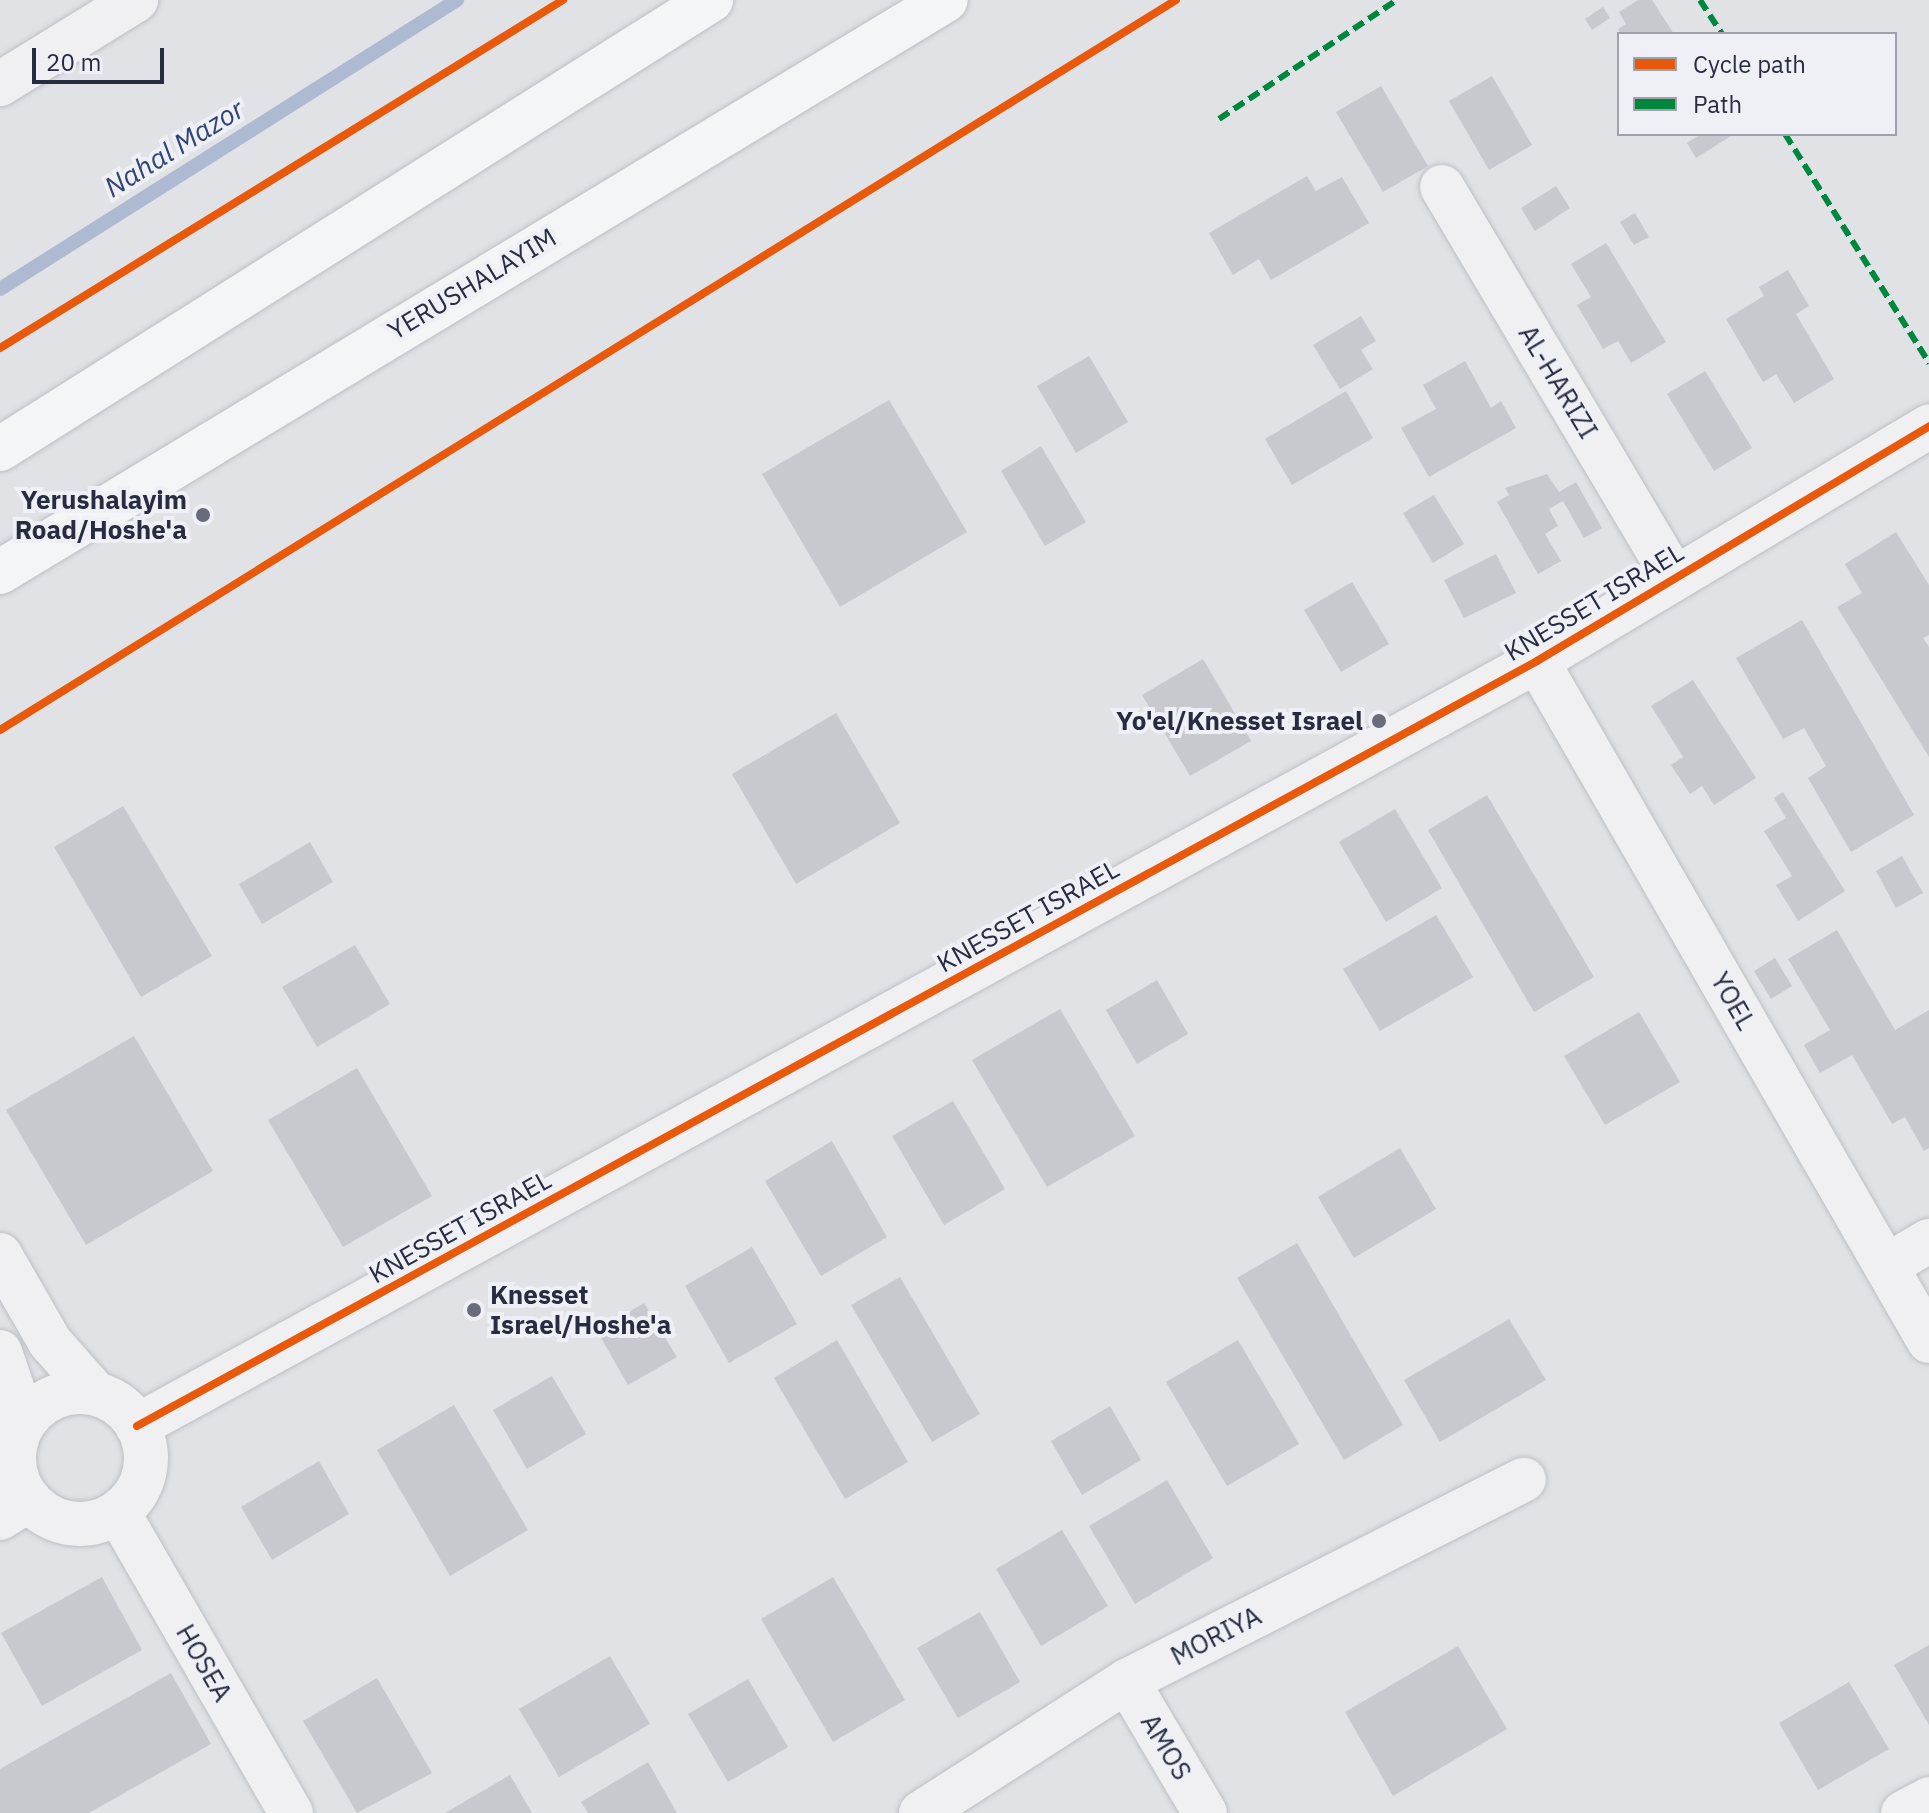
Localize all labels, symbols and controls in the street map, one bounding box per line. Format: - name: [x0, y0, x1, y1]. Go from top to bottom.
- scale bar: [36, 32, 168, 82]
- legend: [1617, 32, 1897, 136]
- text: 20 m: [46, 46, 101, 78]
- text: Cycle path: [1693, 48, 1806, 80]
- text: Path: [1693, 88, 1742, 120]
- water label: Nahal Mazor: [98, 92, 250, 204]
- street label: YERUSHALAYIM: [382, 222, 562, 346]
- street label: AL-HARIZI: [1512, 320, 1604, 444]
- place label: Yerushalayim Road/Hoshe'a: [15, 484, 187, 546]
- marker: Yerushalayim Road/Hoshe'a: [194, 506, 212, 524]
- street label: KNESSET ISRAEL: [1499, 536, 1689, 668]
- place label: Yo'el/Knesset Israel: [1116, 705, 1363, 737]
- marker: Yo'el/Knesset Israel: [1370, 712, 1388, 730]
- street label: KNESSET ISRAEL: [932, 853, 1124, 979]
- street label: YOEL: [1704, 967, 1762, 1035]
- street label: KNESSET ISRAEL: [364, 1164, 556, 1290]
- place label: Knesset Israel/Hoshe'a: [490, 1279, 672, 1340]
- marker: Knesset Israel/Hoshe'a: [465, 1301, 483, 1319]
- street label: MORIYA: [1166, 1600, 1266, 1672]
- street label: HOSEA: [170, 1619, 238, 1707]
- street label: AMOS: [1134, 1708, 1198, 1786]

